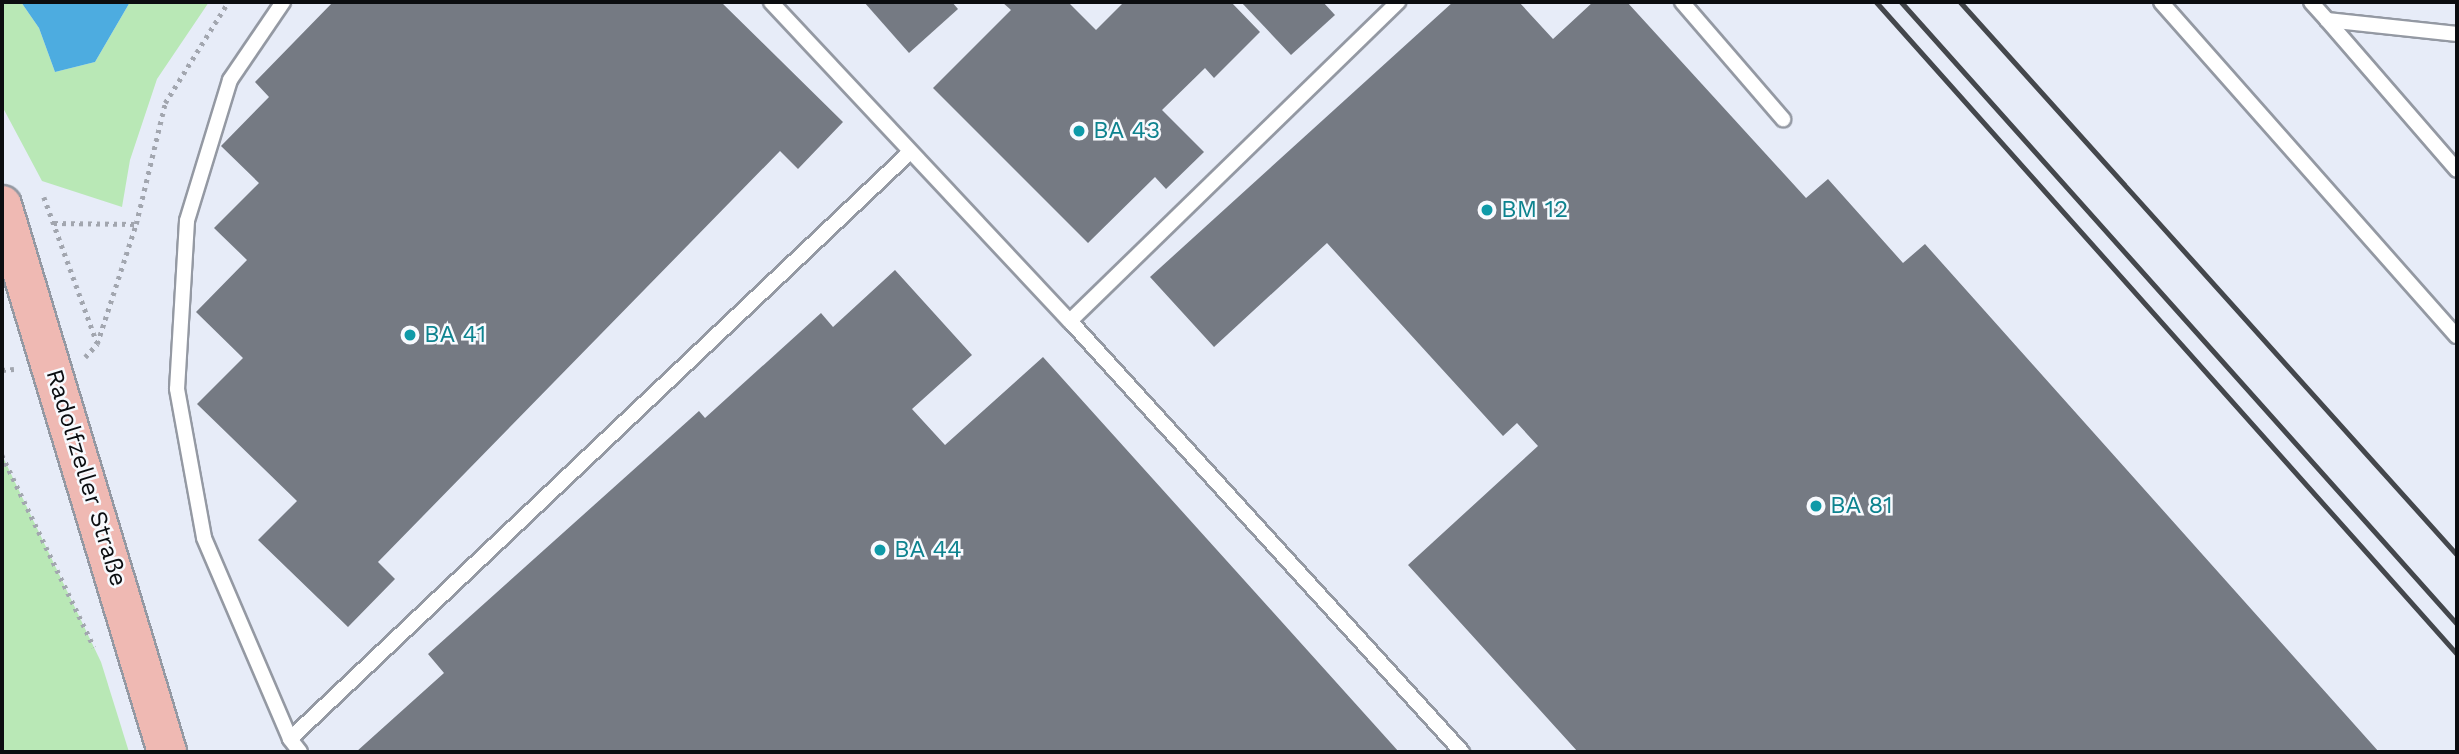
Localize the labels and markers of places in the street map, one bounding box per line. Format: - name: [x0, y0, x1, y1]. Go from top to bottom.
- place label: BA 43: [1093, 117, 1161, 145]
- marker: BA 43: [1071, 123, 1087, 139]
- place label: BM 12: [1501, 196, 1569, 224]
- marker: BM 12: [1479, 202, 1495, 218]
- place label: BA 41: [424, 321, 487, 349]
- marker: BA 41: [402, 327, 418, 343]
- place label: BA 81: [1830, 492, 1894, 520]
- marker: BA 81: [1808, 498, 1824, 514]
- place label: BA 44: [894, 536, 963, 564]
- marker: BA 44: [872, 542, 888, 558]

